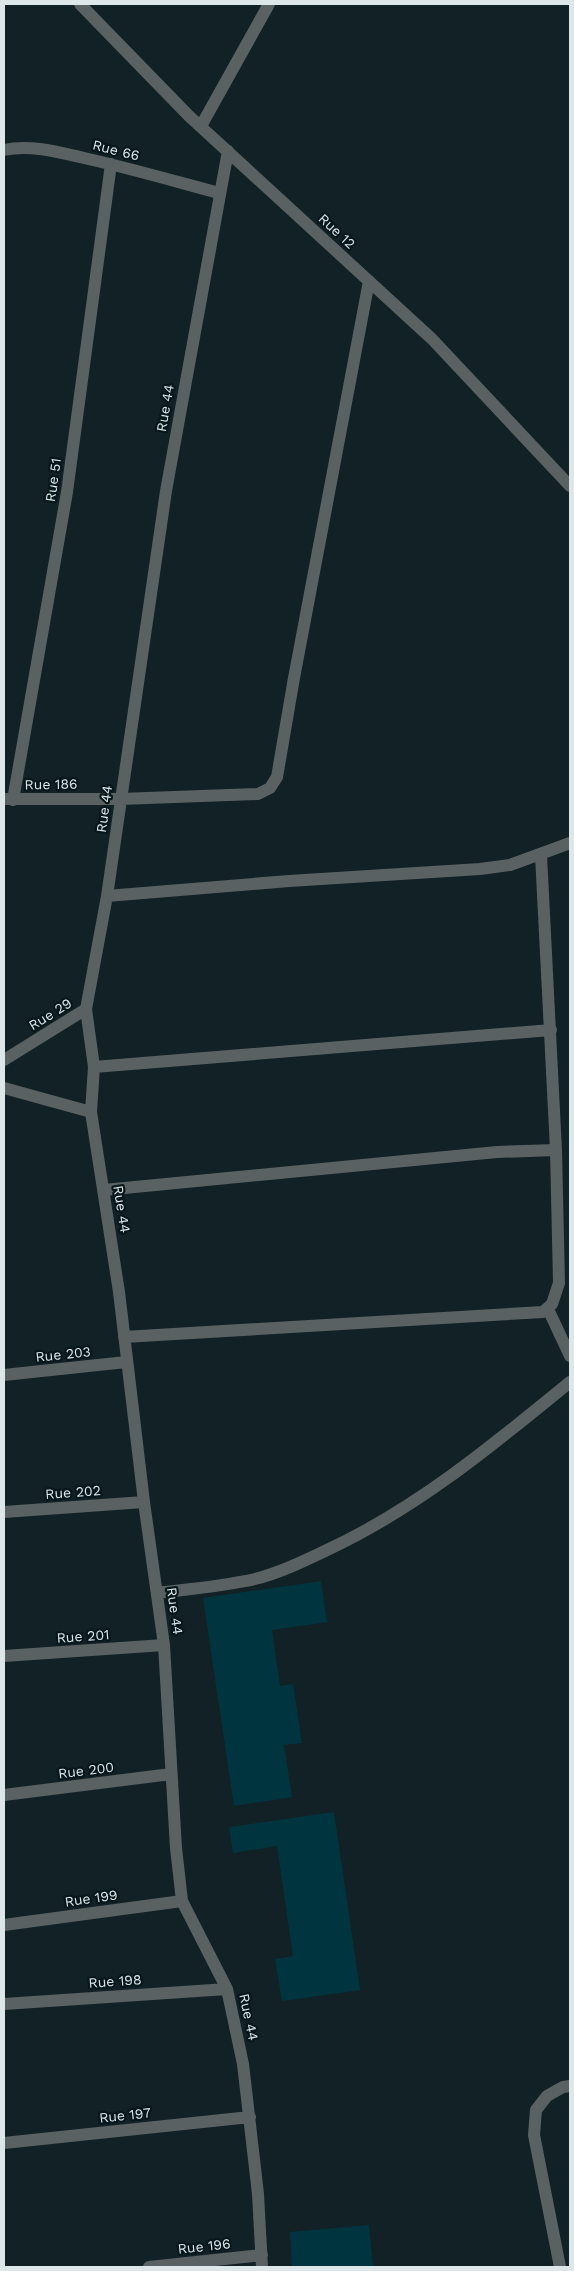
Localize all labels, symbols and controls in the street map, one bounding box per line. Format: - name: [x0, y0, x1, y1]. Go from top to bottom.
- street label: Rue 66: [91, 136, 141, 164]
- street label: Rue 12: [315, 210, 359, 252]
- street label: Rue 44: [153, 383, 177, 433]
- street label: Rue 51: [42, 457, 64, 503]
- street label: Rue 186: [24, 776, 78, 792]
- street label: Rue 44: [93, 784, 115, 834]
- street label: Rue 29: [26, 995, 74, 1033]
- street label: Rue 44: [110, 1184, 134, 1234]
- street label: Rue 203: [35, 1343, 91, 1365]
- street label: Rue 202: [45, 1482, 101, 1502]
- street label: Rue 44: [164, 1586, 186, 1636]
- street label: Rue 201: [56, 1626, 110, 1646]
- street label: Rue 200: [57, 1759, 115, 1781]
- street label: Rue 199: [64, 1886, 118, 1910]
- street label: Rue 198: [88, 1971, 142, 1991]
- street label: Rue 44: [236, 1992, 262, 2042]
- street label: Rue 197: [98, 2104, 152, 2126]
- street label: Rue 196: [177, 2235, 231, 2257]

